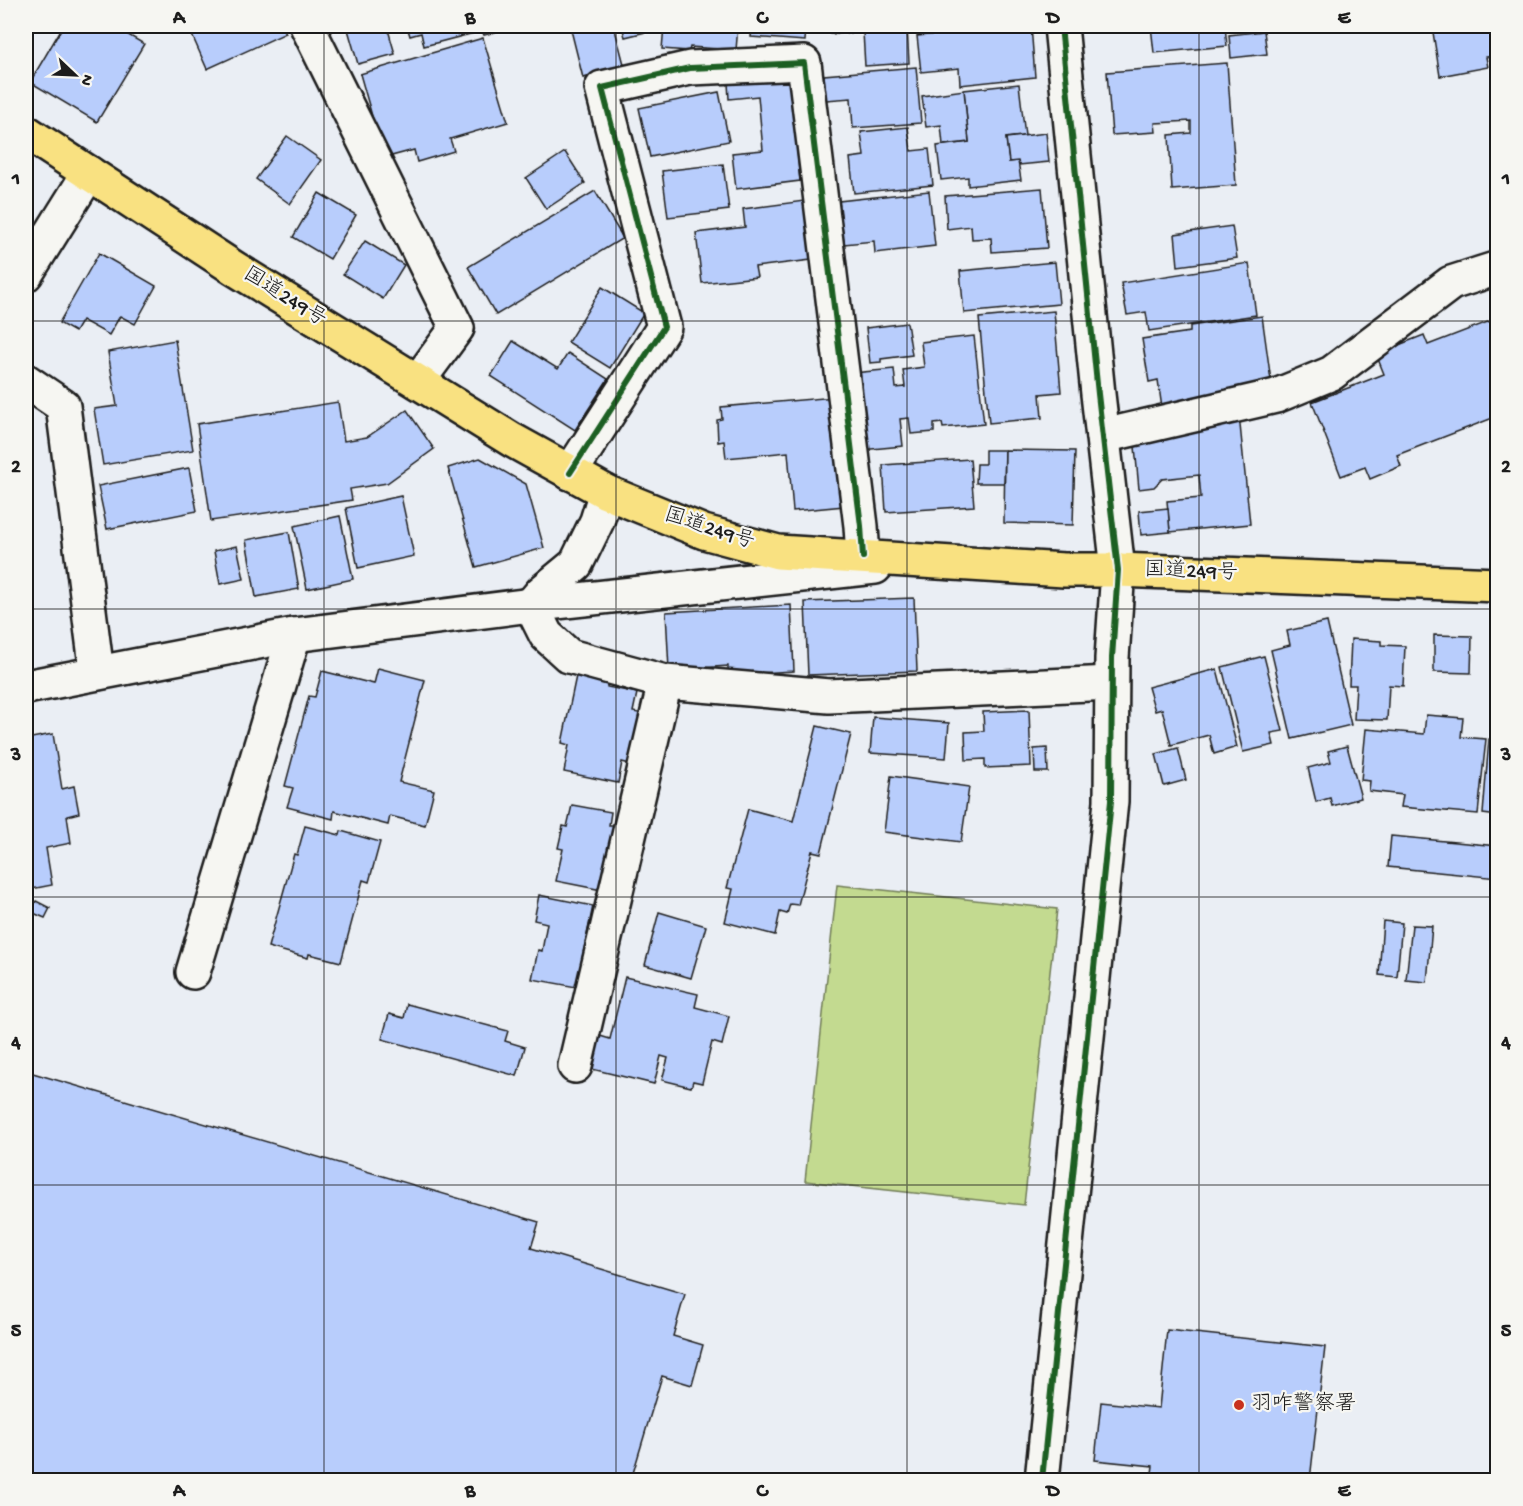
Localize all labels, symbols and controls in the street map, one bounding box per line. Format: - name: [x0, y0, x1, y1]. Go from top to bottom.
- text: A: [172, 8, 187, 31]
- text: B: [464, 8, 476, 31]
- text: C: [756, 8, 770, 31]
- text: D: [1044, 8, 1060, 31]
- text: E: [1338, 8, 1352, 31]
- north arrow: [45, 45, 105, 105]
- text: N: [75, 71, 96, 89]
- text: 1: [11, 169, 20, 192]
- text: 1: [1501, 169, 1510, 192]
- street label: 国道249号: [238, 262, 331, 333]
- text: 2: [11, 457, 21, 480]
- text: 2: [1501, 457, 1511, 480]
- street label: 国道249号: [661, 503, 758, 556]
- street label: 国道249号: [1144, 558, 1238, 587]
- text: 3: [10, 745, 21, 768]
- text: 3: [1500, 745, 1511, 768]
- text: 4: [10, 1033, 21, 1056]
- text: 4: [1500, 1033, 1511, 1056]
- text: 5: [11, 1321, 22, 1344]
- text: 5: [1501, 1321, 1512, 1344]
- place label: 羽咋警察署: [1251, 1391, 1356, 1418]
- marker: 羽咋警察署: [1232, 1398, 1246, 1412]
- text: A: [172, 1481, 187, 1504]
- text: B: [464, 1481, 476, 1504]
- text: C: [756, 1481, 770, 1504]
- text: D: [1044, 1481, 1060, 1504]
- text: E: [1338, 1481, 1352, 1504]

